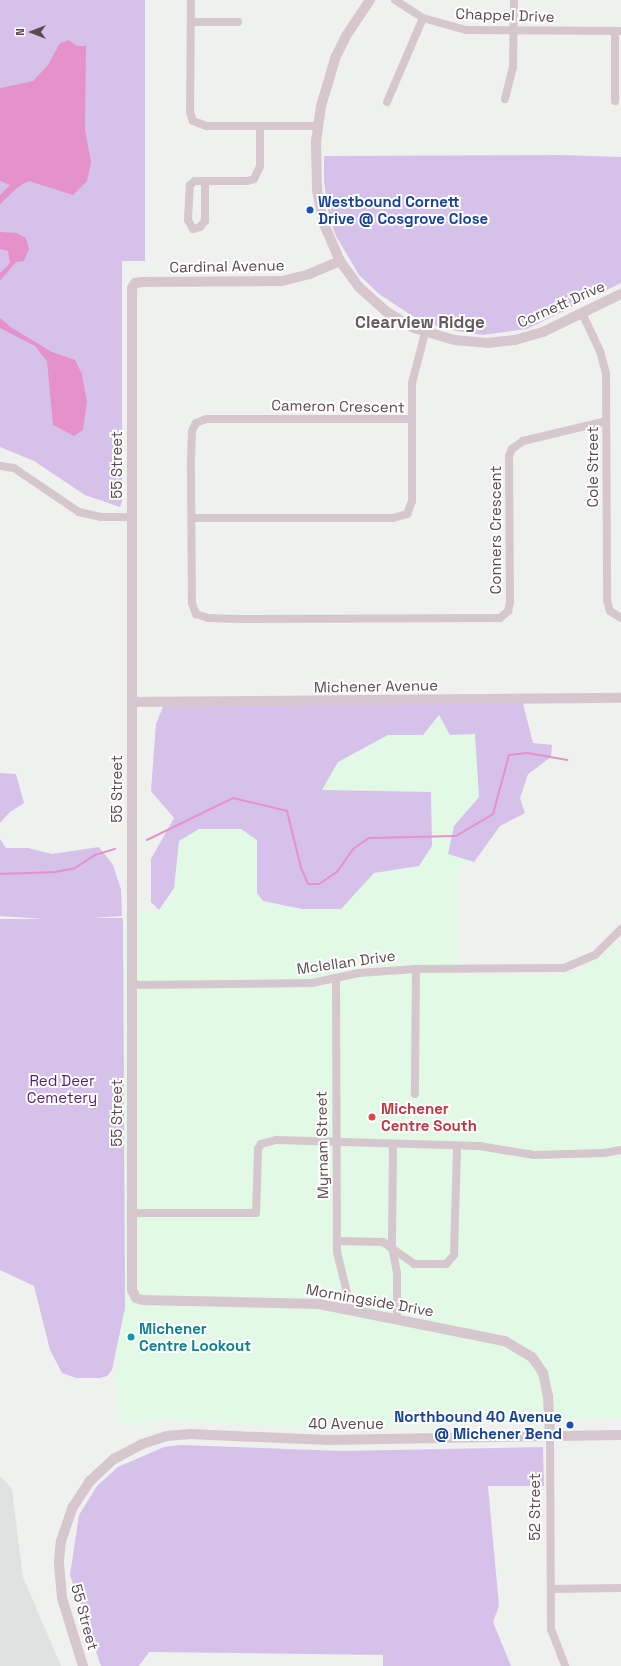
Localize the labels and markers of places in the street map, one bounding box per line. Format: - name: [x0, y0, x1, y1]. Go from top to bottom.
- place label: Westbound Cornett Drive @ Cosgrove Close: [318, 192, 488, 227]
- marker: Westbound Cornett Drive @ Cosgrove Close: [305, 205, 315, 215]
- place label: Michener Centre South: [381, 1099, 477, 1134]
- marker: Michener Centre South: [366, 1111, 378, 1123]
- place label: Michener Centre Lookout: [139, 1319, 251, 1354]
- marker: Michener Centre Lookout: [126, 1332, 136, 1342]
- place label: Northbound 40 Avenue @ Michener Bend: [394, 1407, 562, 1442]
- marker: Northbound 40 Avenue @ Michener Bend: [565, 1420, 575, 1430]

